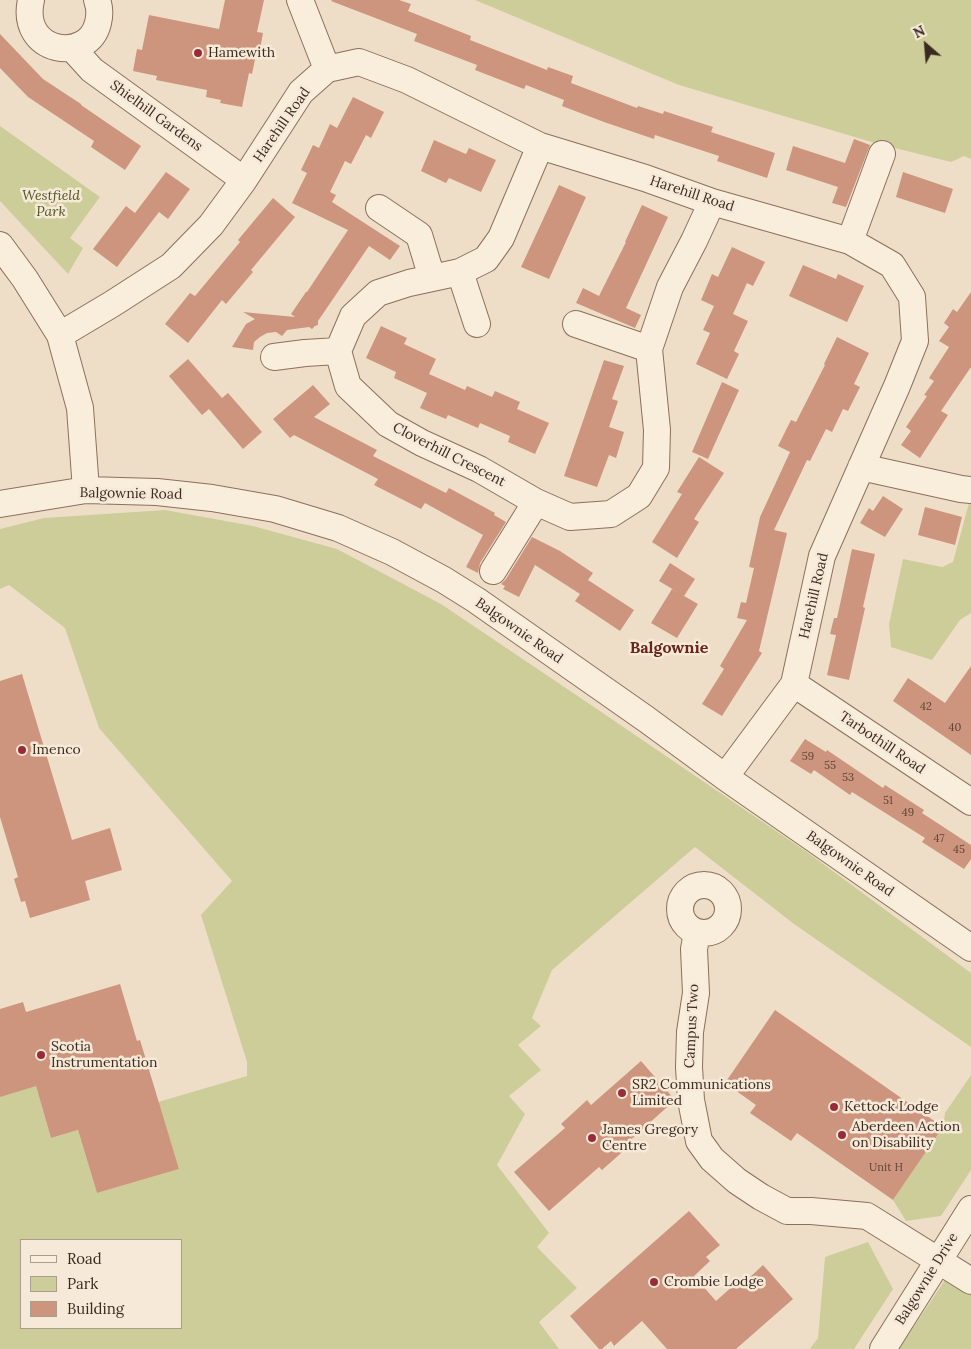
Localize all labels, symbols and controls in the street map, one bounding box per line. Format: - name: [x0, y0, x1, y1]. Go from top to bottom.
- north arrow: [901, 20, 951, 70]
- text: N: [910, 21, 928, 42]
- place label: Hamewith: [208, 45, 275, 61]
- marker: Hamewith: [192, 47, 204, 59]
- street label: Shielhill Gardens: [107, 77, 205, 155]
- street label: Harehill Road: [250, 84, 314, 166]
- street label: Harehill Road: [648, 172, 736, 216]
- park label: Westfield Park: [22, 188, 80, 220]
- street label: Cloverhill Crescent: [390, 419, 508, 491]
- street label: Balgownie Road: [79, 485, 183, 503]
- street label: Harehill Road: [796, 551, 832, 641]
- street label: Balgownie Road: [472, 595, 566, 667]
- district label: Balgownie: [630, 638, 708, 658]
- house number: 42: [920, 700, 932, 714]
- street label: Tarbothill Road: [836, 708, 928, 778]
- house number: 40: [949, 721, 961, 735]
- place label: Imenco: [32, 742, 81, 758]
- marker: Imenco: [16, 744, 28, 756]
- house number: 59: [802, 750, 814, 764]
- house number: 55: [824, 759, 836, 773]
- house number: 53: [842, 771, 854, 785]
- house number: 51: [883, 794, 893, 808]
- house number: 49: [902, 806, 914, 820]
- street label: Balgownie Road: [803, 828, 897, 900]
- house number: 47: [933, 832, 945, 846]
- house number: 45: [953, 843, 965, 857]
- street label: Campus Two: [681, 983, 703, 1069]
- place label: Scotia Instrumentation: [51, 1039, 157, 1072]
- marker: Scotia Instrumentation: [35, 1049, 47, 1061]
- place label: SR2 Communications Limited: [632, 1077, 771, 1110]
- marker: SR2 Communications Limited: [616, 1087, 628, 1099]
- place label: Kettock Lodge: [844, 1099, 939, 1115]
- marker: Kettock Lodge: [828, 1101, 840, 1113]
- place label: Aberdeen Action on Disability: [852, 1119, 960, 1152]
- place label: James Gregory Centre: [602, 1122, 698, 1154]
- marker: Aberdeen Action on Disability: [836, 1129, 848, 1141]
- marker: James Gregory Centre: [586, 1132, 598, 1144]
- house number: Unit H: [869, 1161, 903, 1175]
- street label: Balgownie Drive: [892, 1230, 962, 1328]
- legend: [20, 1239, 182, 1329]
- text: Road: [67, 1249, 102, 1268]
- text: Park: [67, 1274, 98, 1293]
- place label: Crombie Lodge: [664, 1274, 764, 1290]
- marker: Crombie Lodge: [648, 1276, 660, 1288]
- text: Building: [67, 1299, 124, 1318]

